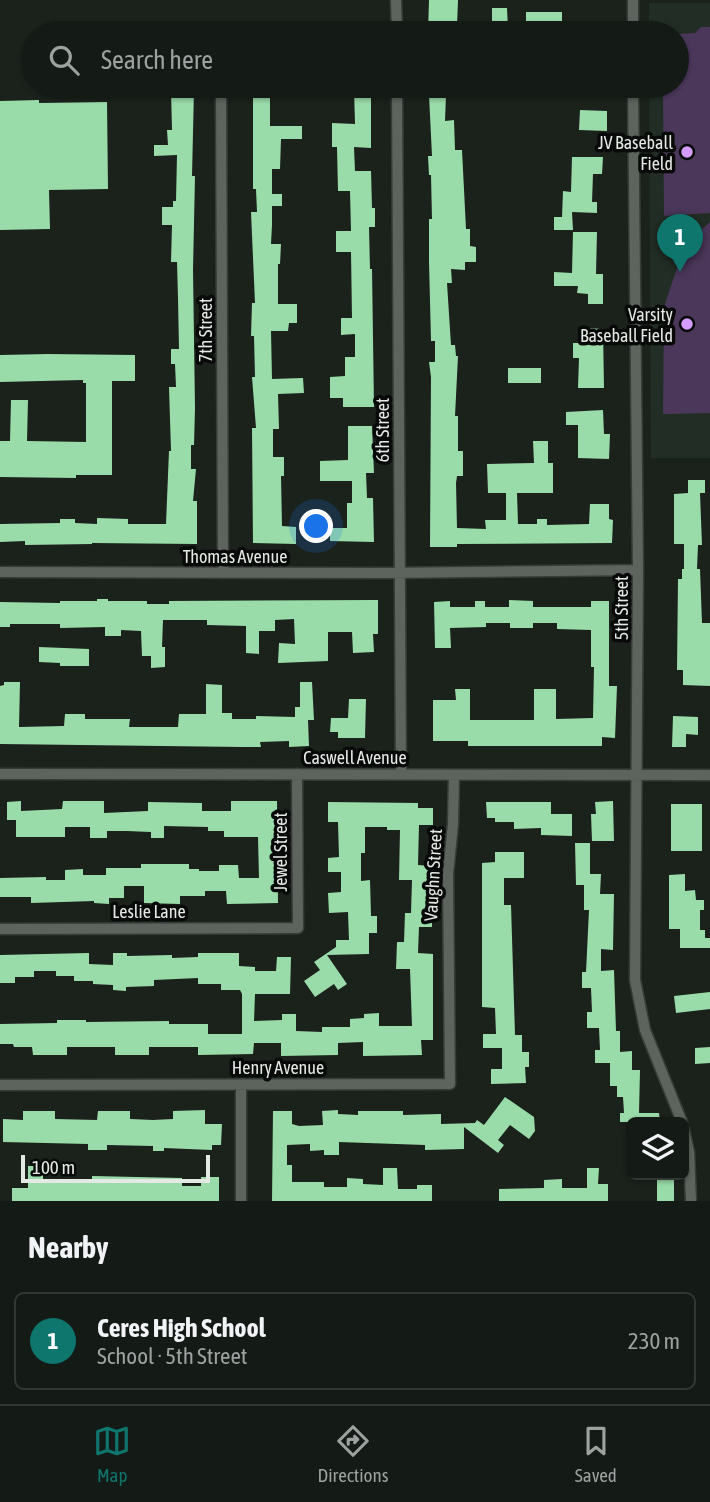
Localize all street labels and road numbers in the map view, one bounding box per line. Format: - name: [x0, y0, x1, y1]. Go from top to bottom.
- street label: 7th Street: [195, 298, 216, 362]
- street label: 6th Street: [372, 398, 393, 462]
- street label: Thomas Avenue: [183, 546, 287, 567]
- street label: 5th Street: [611, 576, 632, 640]
- street label: Caswell Avenue: [303, 747, 407, 768]
- street label: Jewel Street: [270, 812, 291, 892]
- street label: Vaughn Street: [420, 828, 446, 922]
- street label: Leslie Lane: [112, 901, 186, 922]
- street label: Henry Avenue: [232, 1057, 324, 1078]

